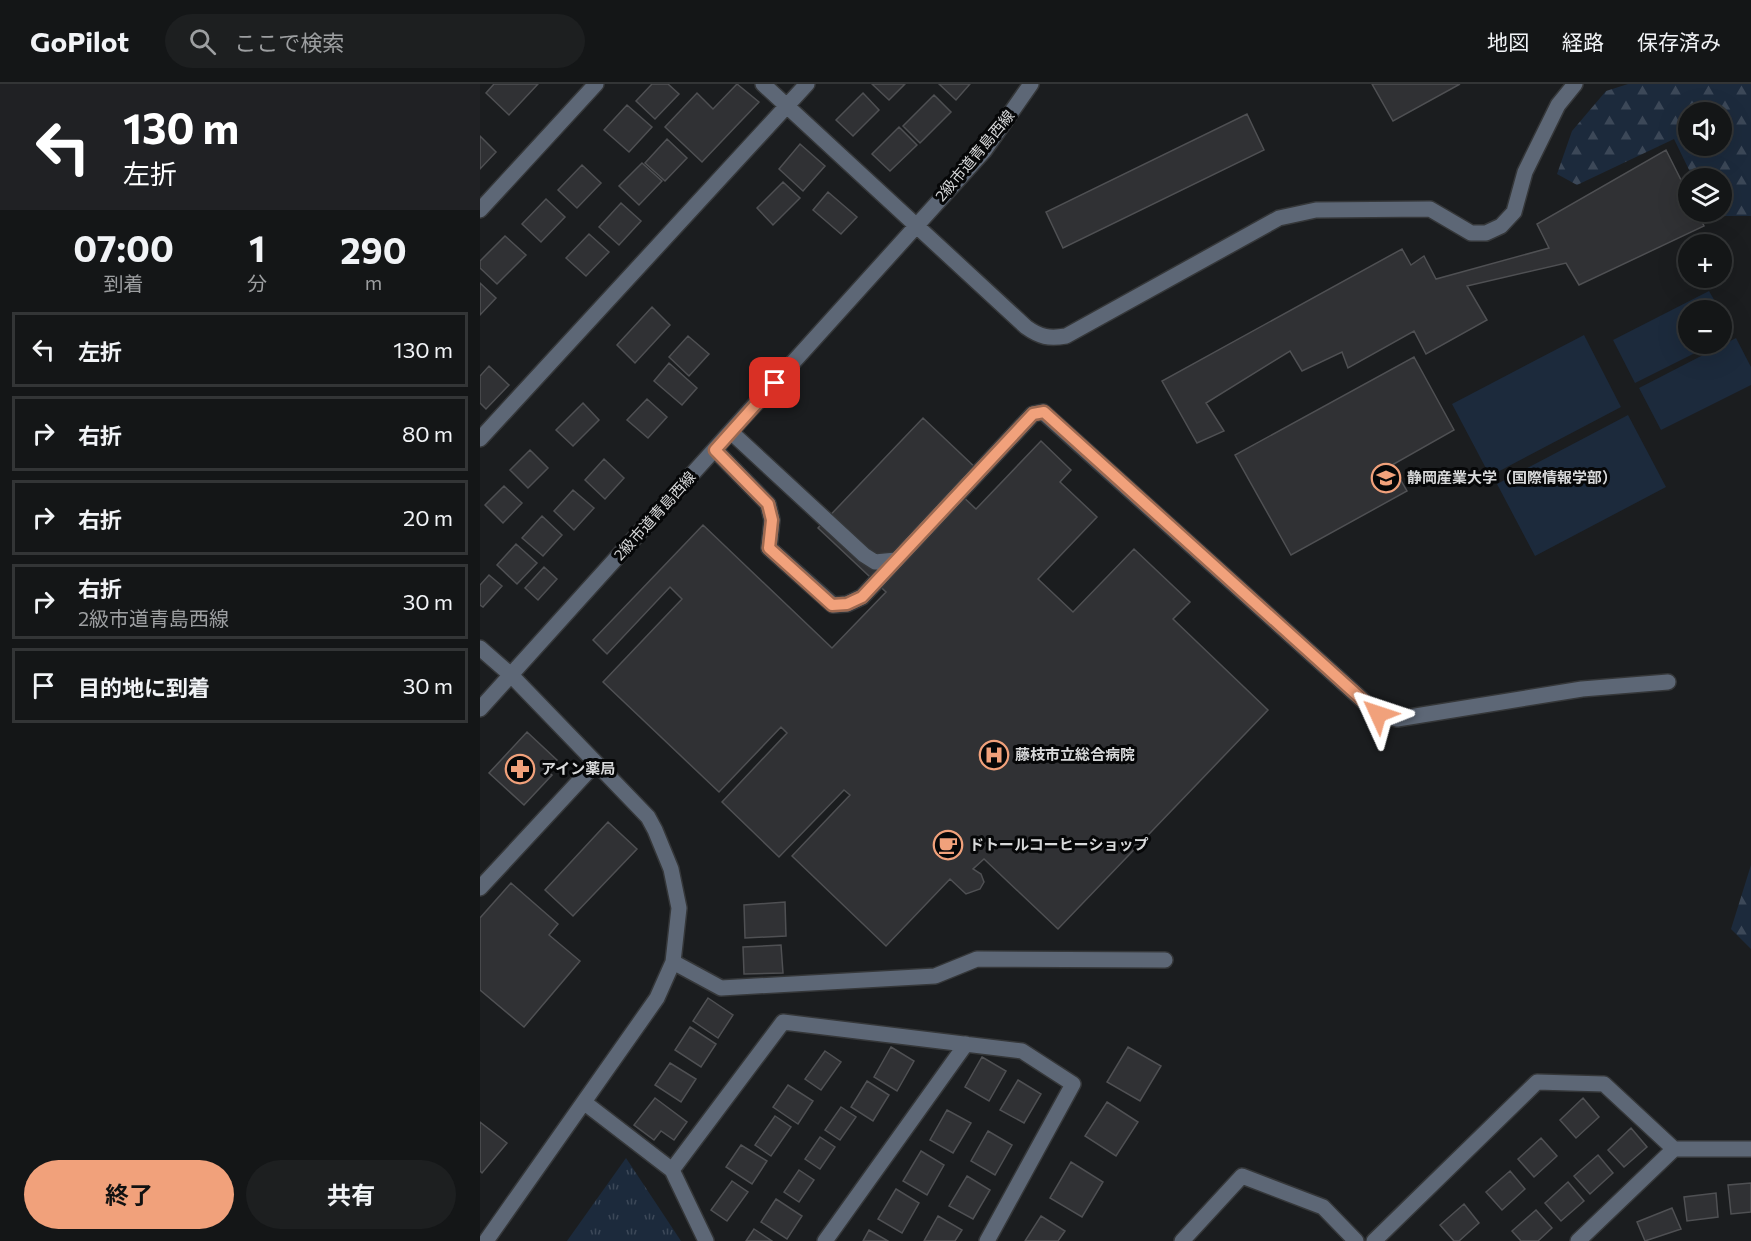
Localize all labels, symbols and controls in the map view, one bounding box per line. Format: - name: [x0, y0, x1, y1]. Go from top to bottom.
- search box: [165, 14, 585, 68]
- text: GoPilot: [30, 24, 129, 58]
- icon: search: [186, 25, 219, 58]
- text: ここで検索: [234, 29, 344, 56]
- text: 地図: [1487, 29, 1529, 54]
- text: 経路: [1562, 29, 1604, 54]
- text: 保存済み: [1637, 29, 1721, 54]
- text: 130 m: [123, 101, 239, 153]
- map controls: [1678, 102, 1732, 354]
- button: sound: [1678, 102, 1732, 156]
- street label: 2級市道青島西線: [931, 106, 1018, 205]
- icon: left: [24, 108, 102, 186]
- text: 左折: [123, 157, 177, 190]
- button: layers: [1678, 168, 1732, 222]
- text: 07:00: [73, 225, 174, 269]
- text: 1: [249, 225, 265, 269]
- text: 290: [340, 227, 407, 271]
- button: +: [1678, 234, 1732, 288]
- text: m: [365, 270, 382, 294]
- text: 到着: [104, 271, 144, 295]
- text: 分: [247, 271, 267, 295]
- button: −: [1678, 300, 1732, 354]
- icon: left: [27, 333, 60, 366]
- text: 130 m: [393, 336, 453, 363]
- text: 左折: [78, 338, 122, 365]
- pin: [749, 357, 800, 408]
- icon: arrive: [758, 366, 791, 399]
- icon: right: [27, 417, 60, 450]
- text: 80 m: [402, 420, 453, 447]
- text: 右折: [78, 422, 122, 449]
- school or university icon: 静岡産業大学（国際情報学部）: [1370, 462, 1402, 494]
- street label: 2級市道青島西線: [610, 467, 699, 563]
- place label: 静岡産業大学（国際情報学部）: [1407, 468, 1617, 486]
- icon: right: [27, 501, 60, 534]
- text: 20 m: [403, 504, 453, 531]
- text: 右折: [78, 506, 122, 533]
- text: 右折: [78, 575, 122, 602]
- icon: right: [27, 585, 60, 618]
- text: 30 m: [403, 588, 453, 615]
- text: 2級市道青島西線: [78, 606, 229, 630]
- icon: arrive: [27, 669, 60, 702]
- text: 30 m: [403, 672, 453, 699]
- text: 目的地に到着: [78, 674, 210, 701]
- position arrow: [1346, 682, 1410, 746]
- hospital icon: 藤枝市立総合病院: [978, 739, 1010, 771]
- place label: 藤枝市立総合病院: [1015, 745, 1135, 763]
- pharmacy icon: アイン薬局: [504, 753, 536, 785]
- place label: アイン薬局: [541, 759, 615, 777]
- cafe icon: ドトールコーヒーショップ: [932, 829, 964, 861]
- place label: ドトールコーヒーショップ: [969, 835, 1148, 853]
- button: 終了: [24, 1160, 234, 1229]
- button: 共有: [246, 1160, 456, 1229]

